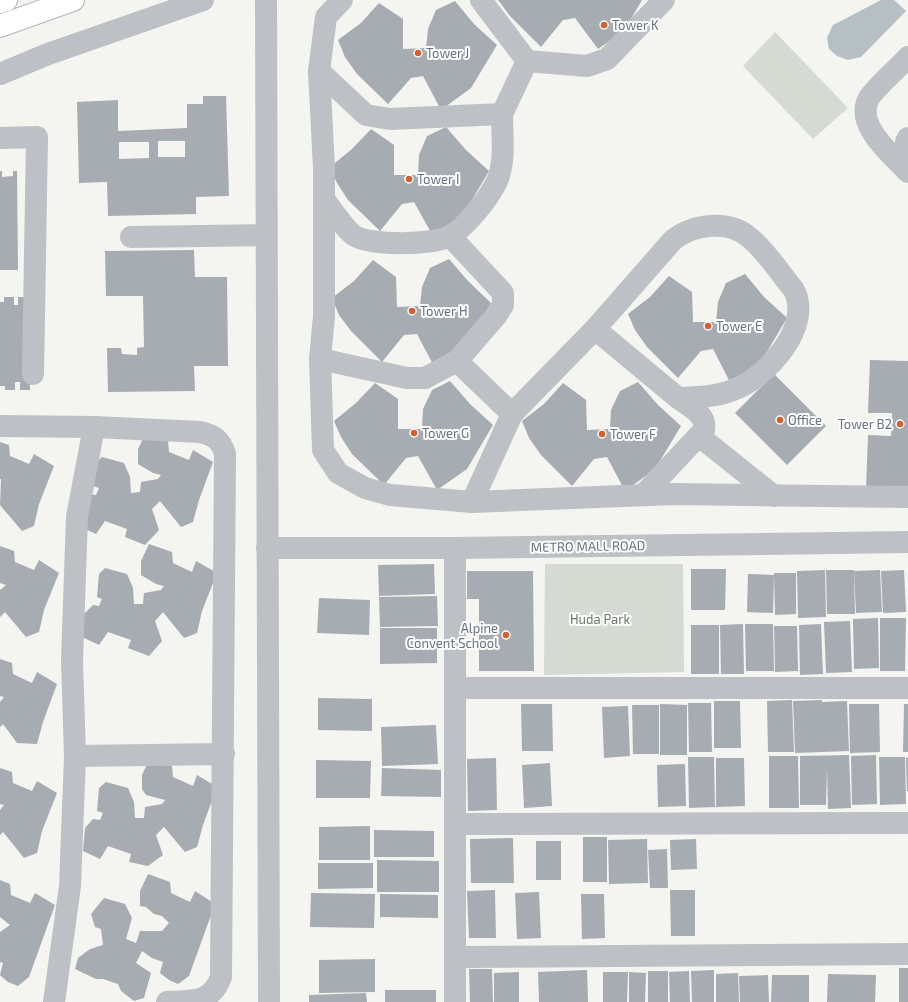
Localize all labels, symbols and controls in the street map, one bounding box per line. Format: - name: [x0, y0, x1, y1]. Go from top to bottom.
- place label: Tower K: [612, 17, 659, 33]
- marker: Tower K: [599, 20, 609, 30]
- place label: Tower J: [426, 45, 469, 61]
- marker: Tower J: [413, 48, 423, 58]
- place label: Tower I: [417, 171, 459, 187]
- marker: Tower I: [404, 174, 414, 184]
- place label: Tower H: [420, 303, 468, 319]
- marker: Tower H: [407, 306, 417, 316]
- place label: Tower E: [716, 318, 762, 334]
- marker: Tower E: [703, 321, 713, 331]
- place label: Office: [788, 412, 822, 428]
- marker: Office: [775, 415, 785, 425]
- place label: Tower B2: [838, 416, 892, 432]
- marker: Tower B2: [895, 419, 905, 429]
- place label: Tower G: [422, 425, 469, 441]
- place label: Tower F: [610, 426, 656, 442]
- marker: Tower G: [409, 428, 419, 438]
- marker: Tower F: [597, 429, 607, 439]
- street label: METRO MALL ROAD: [531, 537, 645, 555]
- park label: Huda Park: [570, 611, 630, 627]
- place label: Alpine Convent School: [407, 620, 498, 651]
- marker: Alpine Convent School: [501, 630, 511, 640]

